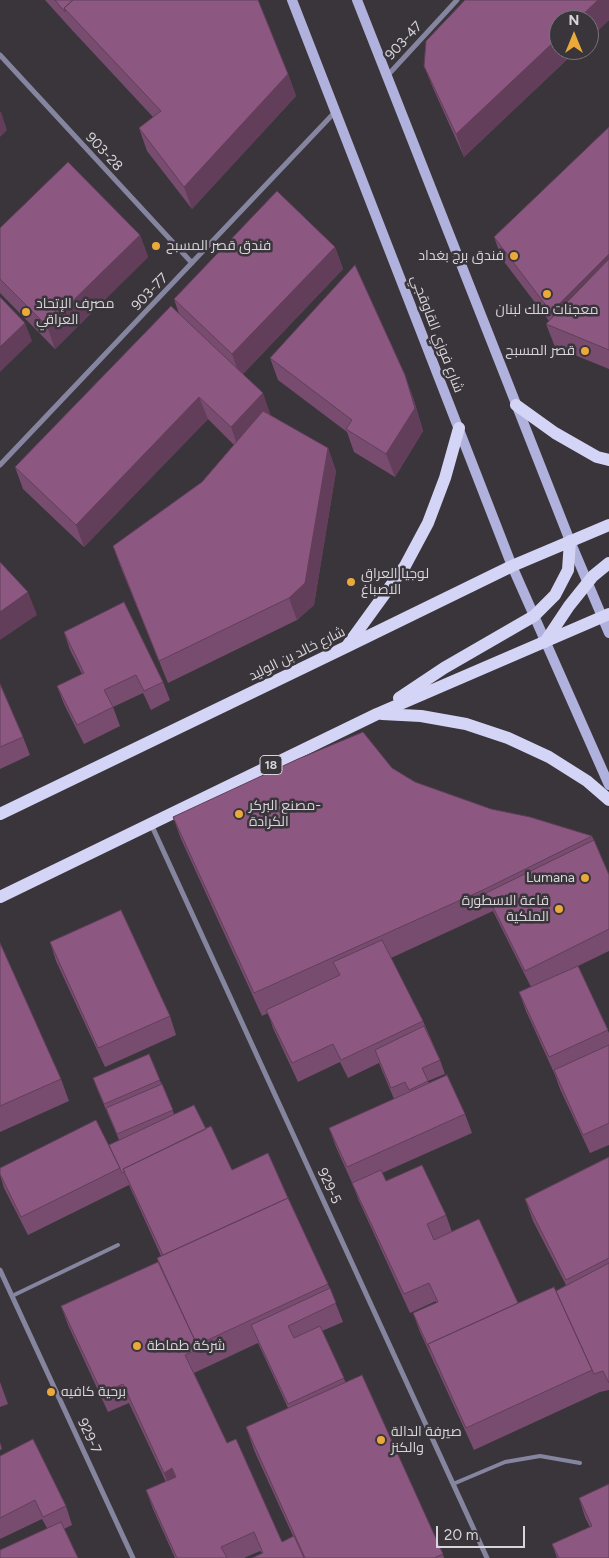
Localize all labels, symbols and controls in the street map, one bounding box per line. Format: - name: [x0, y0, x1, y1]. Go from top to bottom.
- north arrow: [549, 10, 599, 60]
- text: N: [569, 12, 579, 29]
- street label: 903-47: [382, 18, 426, 64]
- street label: 903-28: [82, 129, 126, 175]
- place label: فندق قصر المسبح: [166, 238, 271, 254]
- marker: فندق قصر المسبح: [150, 240, 162, 252]
- place label: فندق برج بغداد: [418, 248, 504, 264]
- marker: فندق برج بغداد: [508, 250, 520, 262]
- street label: 903-77: [128, 270, 172, 314]
- street label: شارع فوزي القاوقجي: [407, 273, 467, 395]
- marker: معجنات ملك لبنان: [541, 288, 553, 300]
- place label: مصرف الإتحاد العراقي: [36, 296, 114, 328]
- place label: معجنات ملك لبنان: [496, 302, 598, 318]
- marker: مصرف الإتحاد العراقي: [20, 306, 32, 318]
- place label: قصر المسبح: [505, 343, 575, 359]
- marker: قصر المسبح: [579, 345, 591, 357]
- place label: لوجيا العراق الاصباغ: [361, 566, 429, 598]
- marker: لوجيا العراق الاصباغ: [345, 576, 357, 588]
- street label: شارع خالد بن الوليد: [246, 623, 348, 685]
- road number: 18: [260, 756, 282, 774]
- place label: مصنع البركر- الكرادة: [249, 798, 321, 830]
- marker: مصنع البركر- الكرادة: [233, 808, 245, 820]
- place label: Lumana: [526, 870, 575, 886]
- marker: Lumana: [579, 872, 591, 884]
- place label: قاعة الاسطورة الملكية: [462, 893, 549, 926]
- marker: قاعة الاسطورة الملكية: [553, 903, 565, 915]
- street label: 929-5: [313, 1165, 345, 1207]
- place label: شركة طماطة: [147, 1338, 225, 1354]
- marker: شركة طماطة: [131, 1340, 143, 1352]
- place label: برحية كافيه: [61, 1384, 126, 1400]
- marker: برحية كافيه: [45, 1386, 57, 1398]
- street label: 929-7: [74, 1416, 104, 1456]
- place label: صيرفة الدالة والكنز: [391, 1424, 462, 1456]
- marker: صيرفة الدالة والكنز: [375, 1434, 387, 1446]
- scale bar: [439, 1516, 528, 1548]
- text: 20 m: [444, 1526, 478, 1544]

